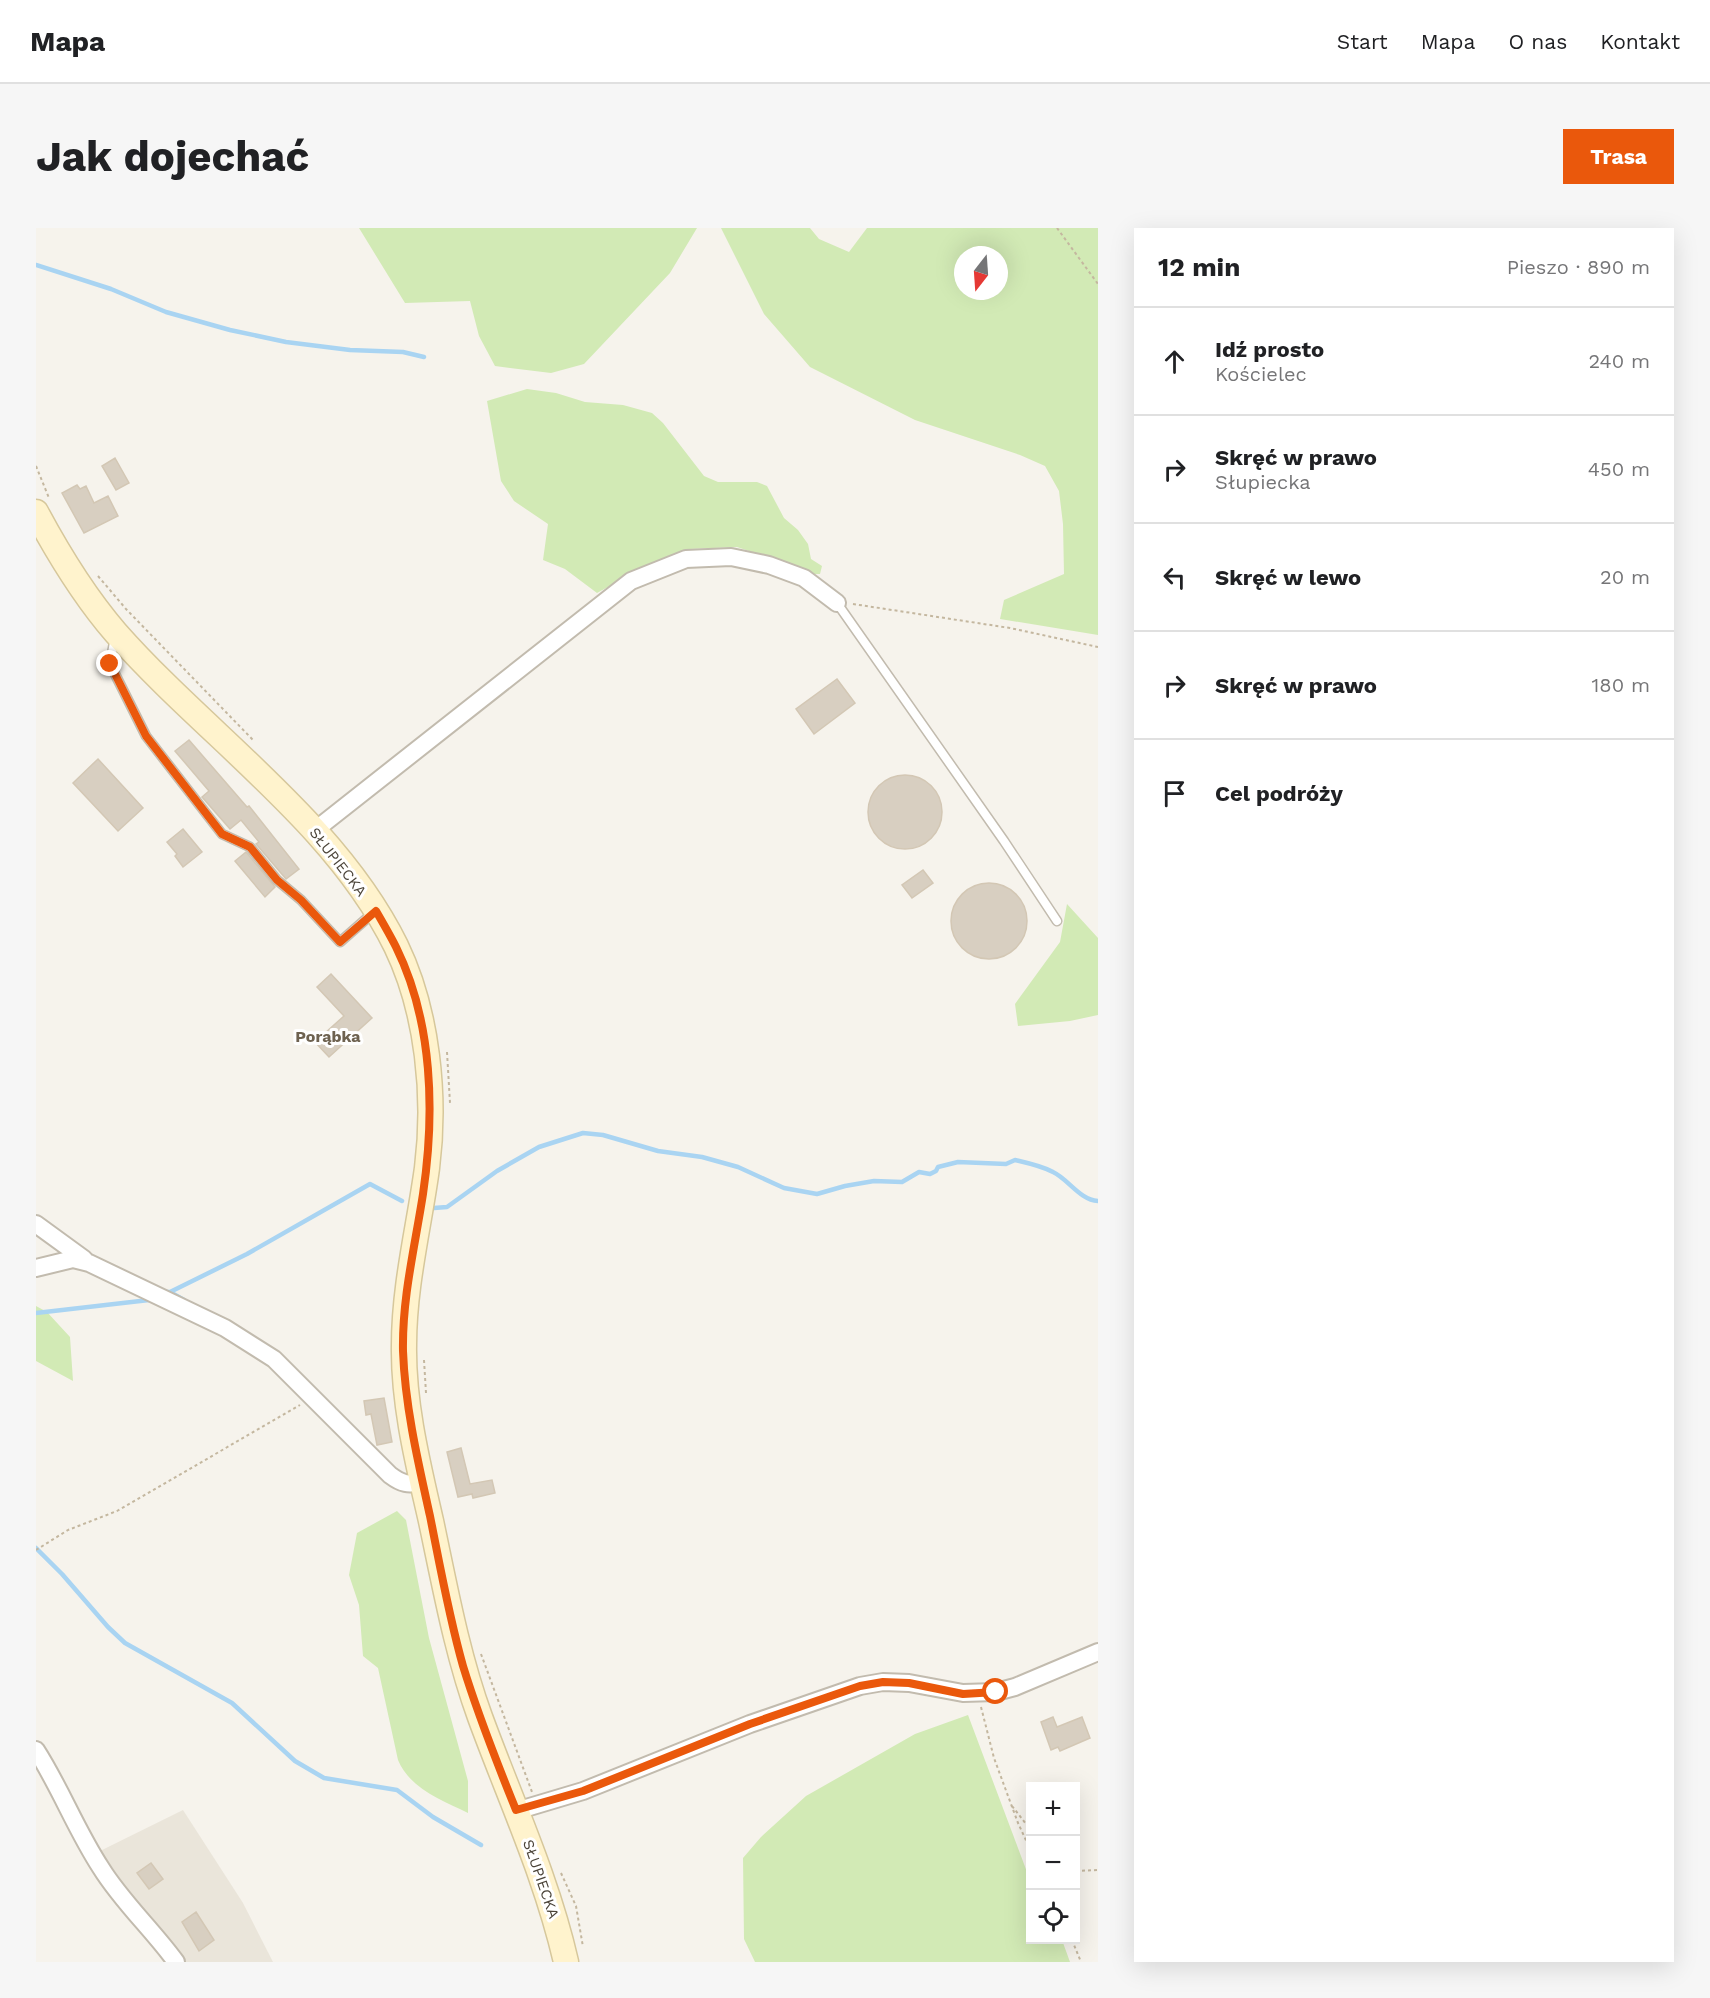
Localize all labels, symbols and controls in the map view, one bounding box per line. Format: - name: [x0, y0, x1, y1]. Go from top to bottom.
- text: Mapa: [30, 25, 105, 58]
- text: Start: [1337, 29, 1388, 54]
- text: Mapa: [1421, 29, 1475, 54]
- text: O nas: [1508, 29, 1567, 54]
- text: Kontakt: [1600, 29, 1680, 54]
- button: Trasa: [1563, 129, 1674, 184]
- text: Jak dojechać: [36, 132, 309, 181]
- north arrow: [954, 246, 1008, 300]
- text: 12 min: [1158, 252, 1240, 282]
- text: Pieszo · 890 m: [1507, 255, 1650, 279]
- text: Idź prosto: [1215, 337, 1324, 362]
- icon: ahead: [1158, 345, 1191, 378]
- text: 240 m: [1588, 349, 1650, 373]
- text: Kościelec: [1215, 362, 1307, 386]
- text: Skręć w prawo: [1215, 445, 1377, 470]
- icon: right: [1158, 453, 1191, 486]
- text: 450 m: [1588, 457, 1650, 481]
- text: Słupiecka: [1215, 470, 1311, 494]
- icon: left: [1158, 561, 1191, 594]
- text: Skręć w lewo: [1215, 565, 1361, 590]
- text: 20 m: [1600, 565, 1650, 589]
- route end: [96, 650, 122, 676]
- icon: right: [1158, 669, 1191, 702]
- text: Skręć w prawo: [1215, 673, 1377, 698]
- text: 180 m: [1592, 673, 1650, 697]
- icon: arrive: [1158, 777, 1191, 810]
- text: Cel podróży: [1215, 781, 1343, 806]
- street label: SŁUPIECKA: [306, 824, 371, 900]
- district label: Porąbka: [295, 1027, 361, 1046]
- route start: [982, 1678, 1008, 1704]
- map controls: [1026, 1782, 1080, 1944]
- button: +: [1026, 1782, 1080, 1836]
- button: −: [1026, 1836, 1080, 1890]
- street label: SŁUPIECKA: [519, 1837, 563, 1921]
- button: locate: [1026, 1890, 1080, 1944]

